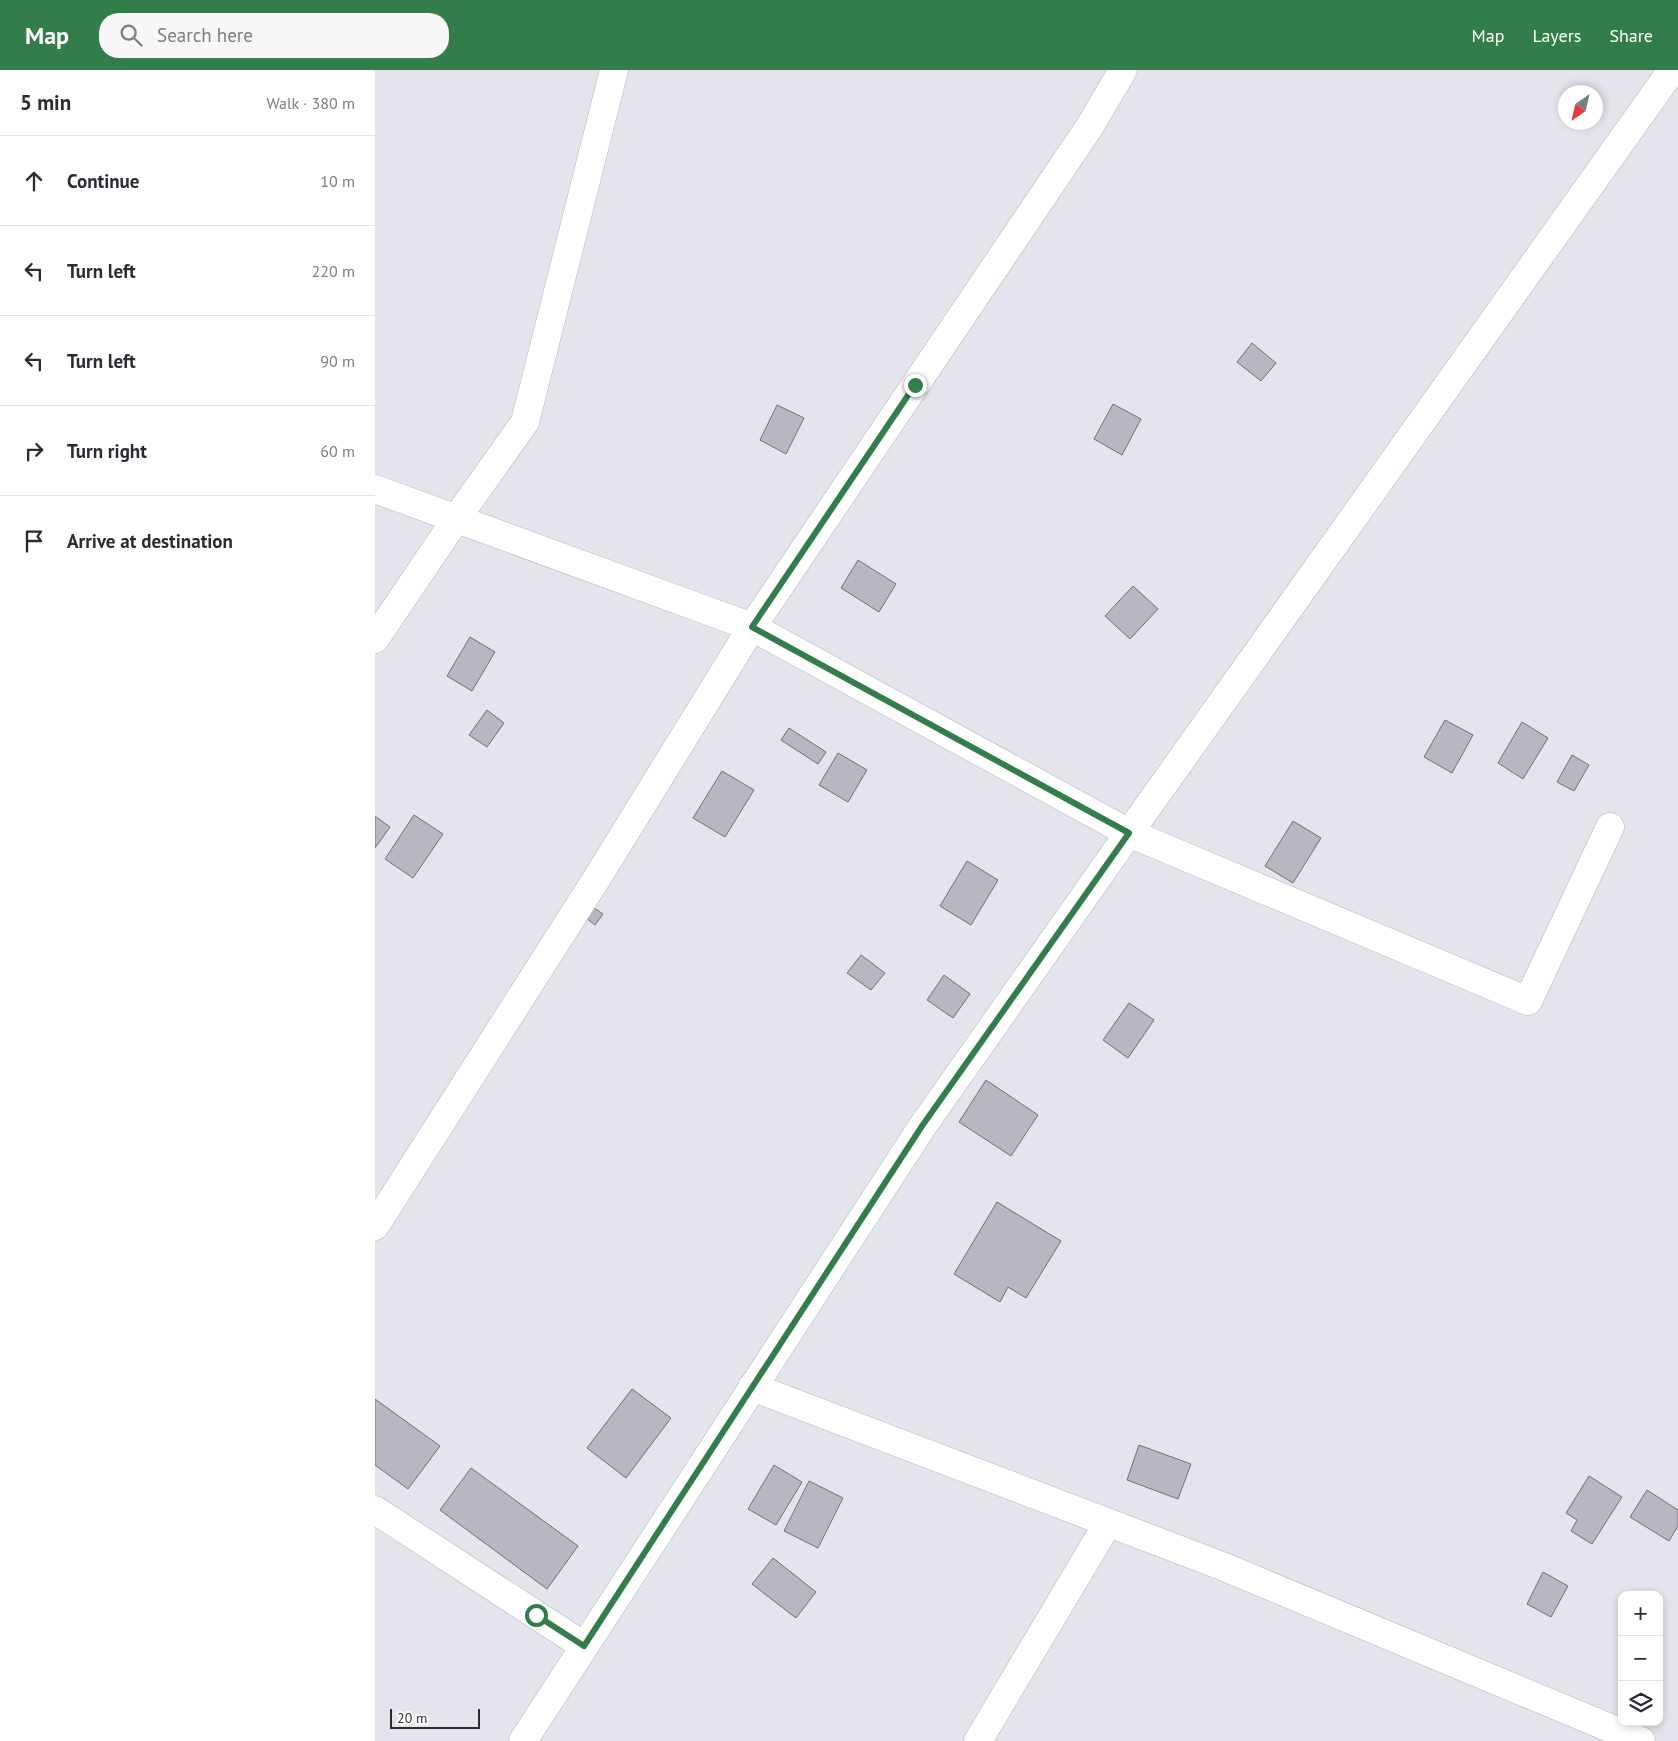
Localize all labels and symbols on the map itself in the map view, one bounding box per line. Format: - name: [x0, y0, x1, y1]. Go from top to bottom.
- north arrow: [1558, 85, 1603, 130]
- route end: [904, 374, 927, 397]
- route start: [525, 1604, 548, 1627]
- scale bar: [390, 1706, 480, 1729]

